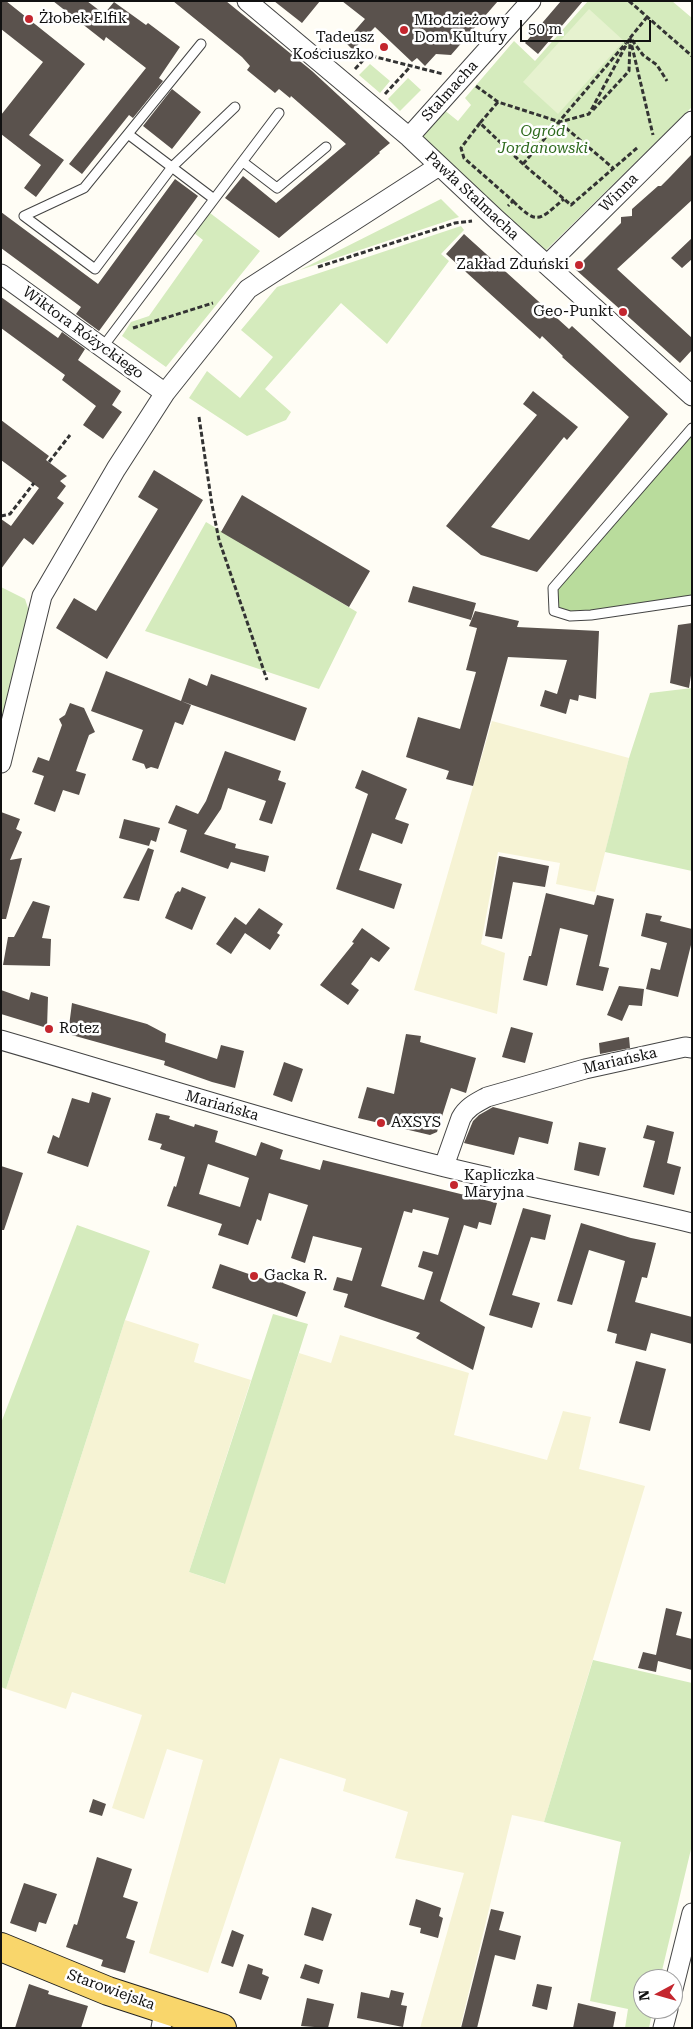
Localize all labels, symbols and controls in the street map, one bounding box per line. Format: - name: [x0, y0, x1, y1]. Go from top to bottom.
- place label: Żłobek Elfik: [39, 10, 127, 28]
- scale bar: [523, 10, 654, 42]
- place label: Młodzieżowy Dom Kultury: [414, 12, 509, 47]
- marker: Żłobek Elfik: [23, 13, 35, 25]
- text: 50 m: [528, 20, 562, 38]
- marker: Młodzieżowy Dom Kultury: [398, 24, 410, 36]
- place label: Tadeusz Kościuszko: [292, 29, 374, 64]
- marker: Tadeusz Kościuszko: [378, 41, 390, 53]
- street label: Stalmacha: [418, 57, 482, 125]
- park label: Ogród Jordanowski: [498, 123, 588, 158]
- street label: Pawła Stalmacha: [421, 148, 523, 244]
- street label: Winna: [596, 170, 642, 216]
- place label: Zakład Zduński: [457, 256, 569, 274]
- marker: Zakład Zduński: [573, 259, 585, 271]
- street label: Wiktora Różyckiego: [19, 283, 147, 383]
- place label: Geo-Punkt: [533, 303, 613, 321]
- marker: Geo-Punkt: [617, 306, 629, 318]
- place label: Rotez: [59, 1020, 99, 1038]
- marker: Rotez: [43, 1023, 55, 1035]
- street label: Mariańska: [581, 1044, 659, 1078]
- street label: Mariańska: [183, 1087, 261, 1125]
- place label: AXSYS: [391, 1114, 441, 1132]
- marker: AXSYS: [375, 1117, 387, 1129]
- place label: Kapliczka Maryjna: [464, 1167, 535, 1202]
- marker: Kapliczka Maryjna: [448, 1179, 460, 1191]
- place label: Gacka R.: [264, 1267, 327, 1285]
- marker: Gacka R.: [248, 1270, 260, 1282]
- street label: Starowiejska: [65, 1966, 157, 2014]
- north arrow: [633, 1969, 683, 2019]
- text: N: [636, 1989, 653, 2002]

